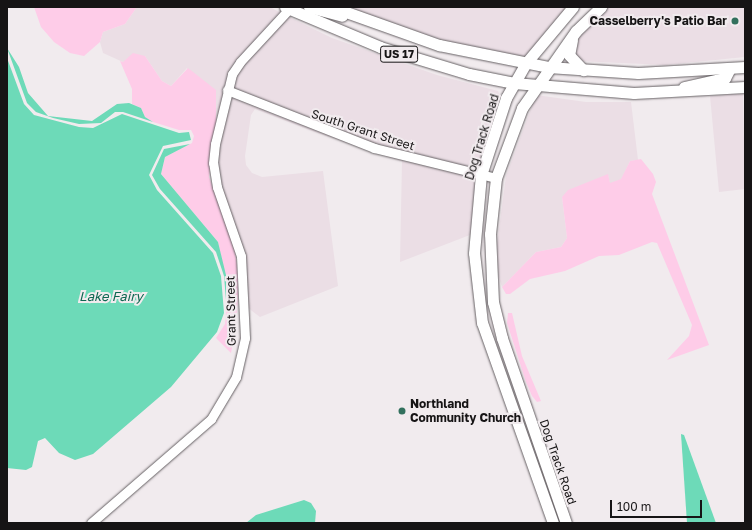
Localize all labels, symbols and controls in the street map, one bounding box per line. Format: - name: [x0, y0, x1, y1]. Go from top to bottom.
- place label: Casselberry's Patio Bar: [589, 14, 727, 28]
- marker: Casselberry's Patio Bar: [730, 16, 740, 26]
- road number: US 17: [380, 45, 418, 63]
- street label: Dog Track Road: [462, 92, 502, 182]
- street label: South Grant Street: [310, 107, 416, 153]
- street label: Grant Street: [223, 276, 239, 346]
- water label: Lake Fairy: [79, 288, 143, 304]
- place label: Northland Community Church: [410, 397, 521, 425]
- marker: Northland Community Church: [397, 406, 407, 416]
- street label: Dog Track Road: [537, 417, 579, 507]
- scale bar: [612, 492, 704, 518]
- text: 100 m: [617, 499, 651, 514]

